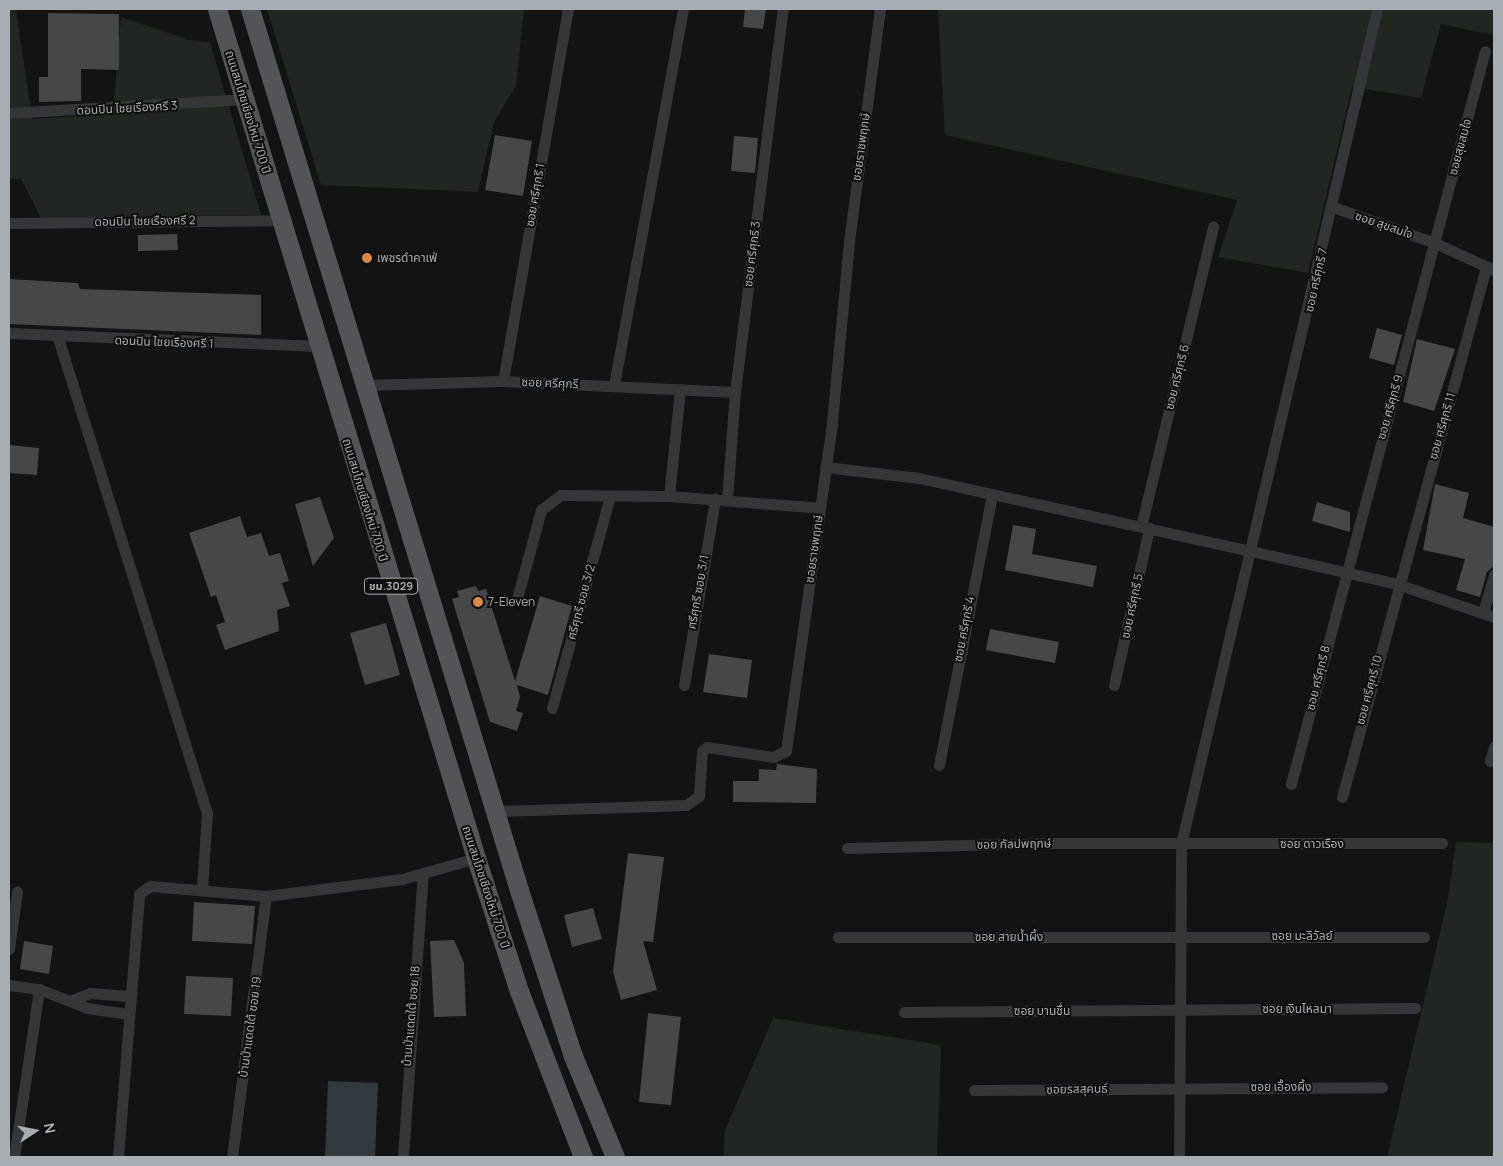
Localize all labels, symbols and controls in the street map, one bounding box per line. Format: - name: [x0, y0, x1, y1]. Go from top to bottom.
- street label: ถนนสมโภชเชียงใหม่ 700 ปี: [222, 49, 274, 175]
- street label: ดอนปิน ไชยเรืองศรี 3: [76, 98, 178, 118]
- street label: ซอยราชพฤกษ์: [849, 112, 873, 182]
- street label: ซอยสุขสมใจ: [1446, 117, 1474, 177]
- street label: ซอย ศรีศุกรี 1: [522, 162, 548, 228]
- street label: ซอย สุขสมใจ: [1353, 208, 1415, 242]
- street label: ดอนปิน ไชยเรืองศรี 2: [94, 213, 196, 229]
- street label: ซอย ศรีศุกรี 3: [741, 220, 763, 288]
- street label: ซอย ศรีศุกรี 7: [1302, 246, 1330, 314]
- place label: เพชรดำคาเฟ่: [377, 251, 437, 265]
- marker: เพชรดำคาเฟ่: [361, 252, 373, 264]
- street label: ดอนปิน ไชยเรืองศรี 1: [114, 333, 214, 351]
- street label: ซอย ศรีศุกรี 6: [1162, 343, 1192, 411]
- street label: ซอย ศรีศุกรี 9: [1374, 373, 1406, 441]
- street label: ซอย ศรีศุกรี: [521, 375, 579, 391]
- street label: ซอย ศรีศุกรี 11: [1426, 391, 1458, 461]
- street label: ถนนสมโภชเชียงใหม่ 700 ปี: [339, 437, 391, 563]
- street label: ซอยราชพฤกษ์: [802, 514, 826, 584]
- street label: ศรีศุกรี ซอย 3/1: [684, 554, 712, 630]
- street label: ศรีศุกรี ซอย 3/2: [564, 563, 598, 641]
- street label: ซอย ศรีศุกรี 5: [1118, 572, 1146, 640]
- road number: ชม.3029: [364, 578, 418, 594]
- place label: 7-Eleven: [488, 595, 535, 609]
- street label: ซอย ศรีศุกรี 4: [951, 595, 977, 663]
- marker: 7-Eleven: [472, 596, 484, 608]
- street label: ซอย ศรีศุกรี 8: [1303, 644, 1333, 712]
- street label: ซอย ศรีศุกรี 10: [1353, 654, 1385, 726]
- street label: ถนนสมโภชเชียงใหม่ 700 ปี: [459, 824, 513, 950]
- street label: ซอย กัลปพฤกษ์: [976, 836, 1052, 852]
- street label: ซอย ดาวเรือง: [1280, 837, 1344, 851]
- street label: ซอย มะลิวัลย์: [1271, 929, 1333, 943]
- street label: ซอย สายน้ำผึ้ง: [975, 930, 1043, 944]
- street label: บ้านป่าแดดใต้ ซอย 18: [399, 965, 423, 1067]
- street label: บ้านป่าแดดใต้ ซอย 19: [236, 976, 264, 1078]
- street label: ซอย เงินไหลมา: [1262, 1002, 1332, 1016]
- street label: ซอย บานชื่น: [1014, 1004, 1070, 1018]
- street label: ซอย เอื้องผึ้ง: [1251, 1080, 1311, 1094]
- street label: ซอยรสสุคนธ์: [1046, 1081, 1108, 1097]
- north arrow: [10, 1106, 60, 1156]
- text: N: [40, 1121, 61, 1135]

